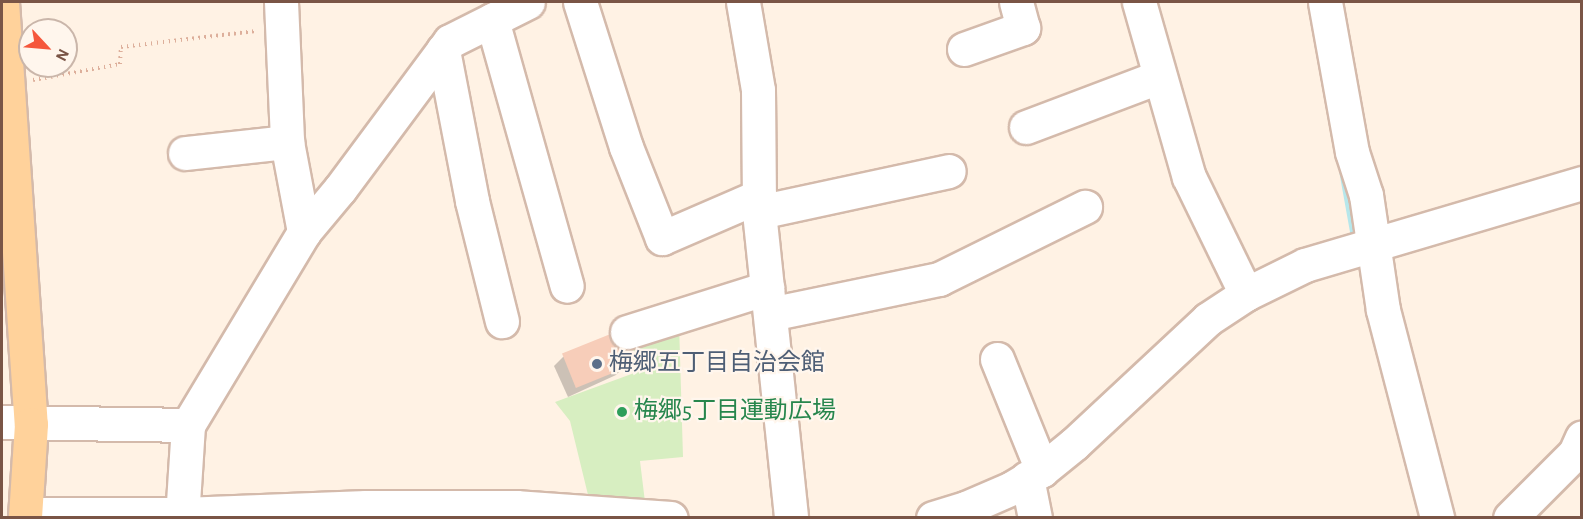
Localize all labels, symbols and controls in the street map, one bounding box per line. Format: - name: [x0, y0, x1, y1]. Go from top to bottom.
- north arrow: [18, 18, 78, 78]
- text: N: [53, 47, 72, 64]
- place label: 梅郷五丁目自治会館: [609, 350, 825, 378]
- marker: 梅郷五丁目自治会館: [590, 357, 604, 371]
- place label: 梅郷5丁目運動広場: [634, 398, 836, 426]
- marker: 梅郷5丁目運動広場: [615, 405, 629, 419]

